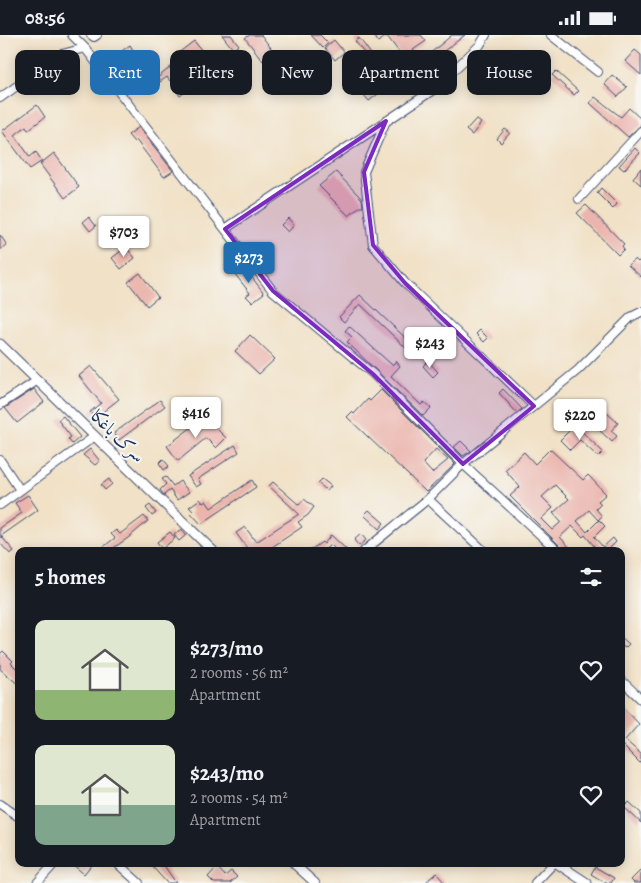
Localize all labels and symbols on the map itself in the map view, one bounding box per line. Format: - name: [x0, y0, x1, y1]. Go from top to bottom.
- pin: $703: [94, 215, 154, 258]
- pin: $273: [219, 241, 279, 284]
- pin: $243: [400, 327, 460, 369]
- pin: $416: [166, 397, 226, 439]
- pin: $220: [550, 399, 610, 441]
- street label: سرک باغکا: [86, 404, 150, 468]

